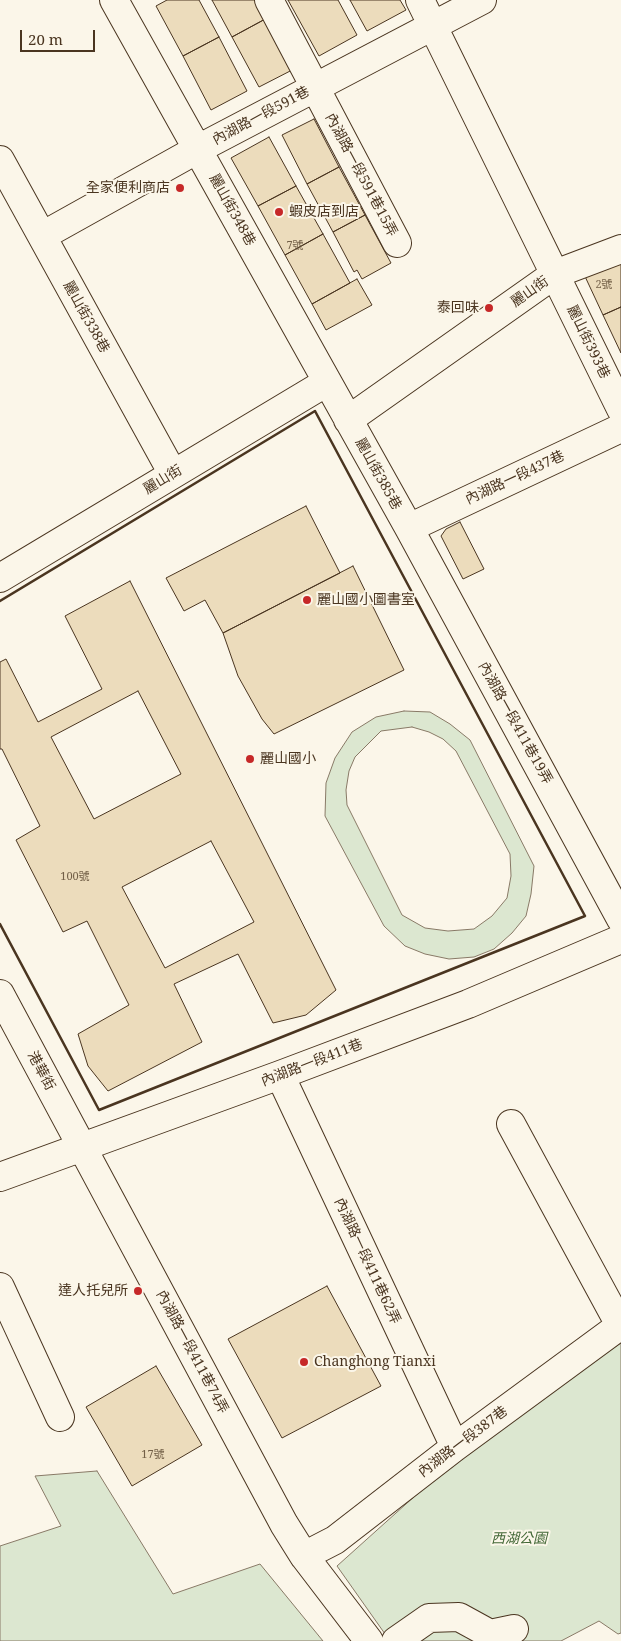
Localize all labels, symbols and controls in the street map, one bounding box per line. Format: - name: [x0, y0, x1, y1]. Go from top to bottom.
- scale bar: [22, 20, 98, 52]
- text: 20 m: [28, 29, 63, 49]
- street label: 內湖路一段591巷: [210, 83, 312, 149]
- street label: 內湖路一段591巷15弄: [321, 111, 401, 239]
- street label: 麗山街348巷: [205, 171, 259, 249]
- place label: 全家便利商店: [86, 180, 170, 196]
- marker: 全家便利商店: [174, 182, 186, 194]
- place label: 蝦皮店到店: [289, 204, 359, 220]
- marker: 蝦皮店到店: [273, 206, 285, 218]
- house number: 7號: [286, 239, 304, 253]
- street label: 麗山街: [508, 273, 552, 311]
- street label: 麗山街338巷: [59, 278, 113, 356]
- house number: 2號: [595, 278, 613, 292]
- place label: 泰回味: [437, 300, 479, 316]
- marker: 泰回味: [483, 302, 495, 314]
- street label: 麗山街393巷: [563, 303, 613, 381]
- street label: 麗山街385巷: [351, 435, 405, 513]
- street label: 內湖路一段437巷: [463, 448, 567, 508]
- street label: 麗山街: [141, 462, 185, 498]
- place label: 麗山國小圖書室: [317, 592, 415, 608]
- marker: 麗山國小圖書室: [301, 594, 313, 606]
- street label: 內湖路一段411巷19弄: [474, 659, 556, 787]
- place label: 麗山國小: [260, 751, 316, 767]
- marker: 麗山國小: [244, 753, 256, 765]
- house number: 100號: [60, 870, 90, 884]
- street label: 內湖路一段411巷: [259, 1036, 365, 1090]
- street label: 港華街: [24, 1049, 58, 1093]
- street label: 內湖路一段411巷62弄: [330, 1195, 404, 1327]
- place label: 達人托兒所: [58, 1283, 128, 1299]
- marker: 達人托兒所: [132, 1285, 144, 1297]
- street label: 內湖路一段411巷74弄: [152, 1288, 232, 1416]
- place label: Changhong Tianxi: [314, 1354, 436, 1370]
- marker: Changhong Tianxi: [298, 1356, 310, 1368]
- street label: 內湖路一段387巷: [415, 1403, 511, 1481]
- house number: 17號: [141, 1448, 165, 1462]
- park label: 西湖公園: [491, 1531, 547, 1547]

